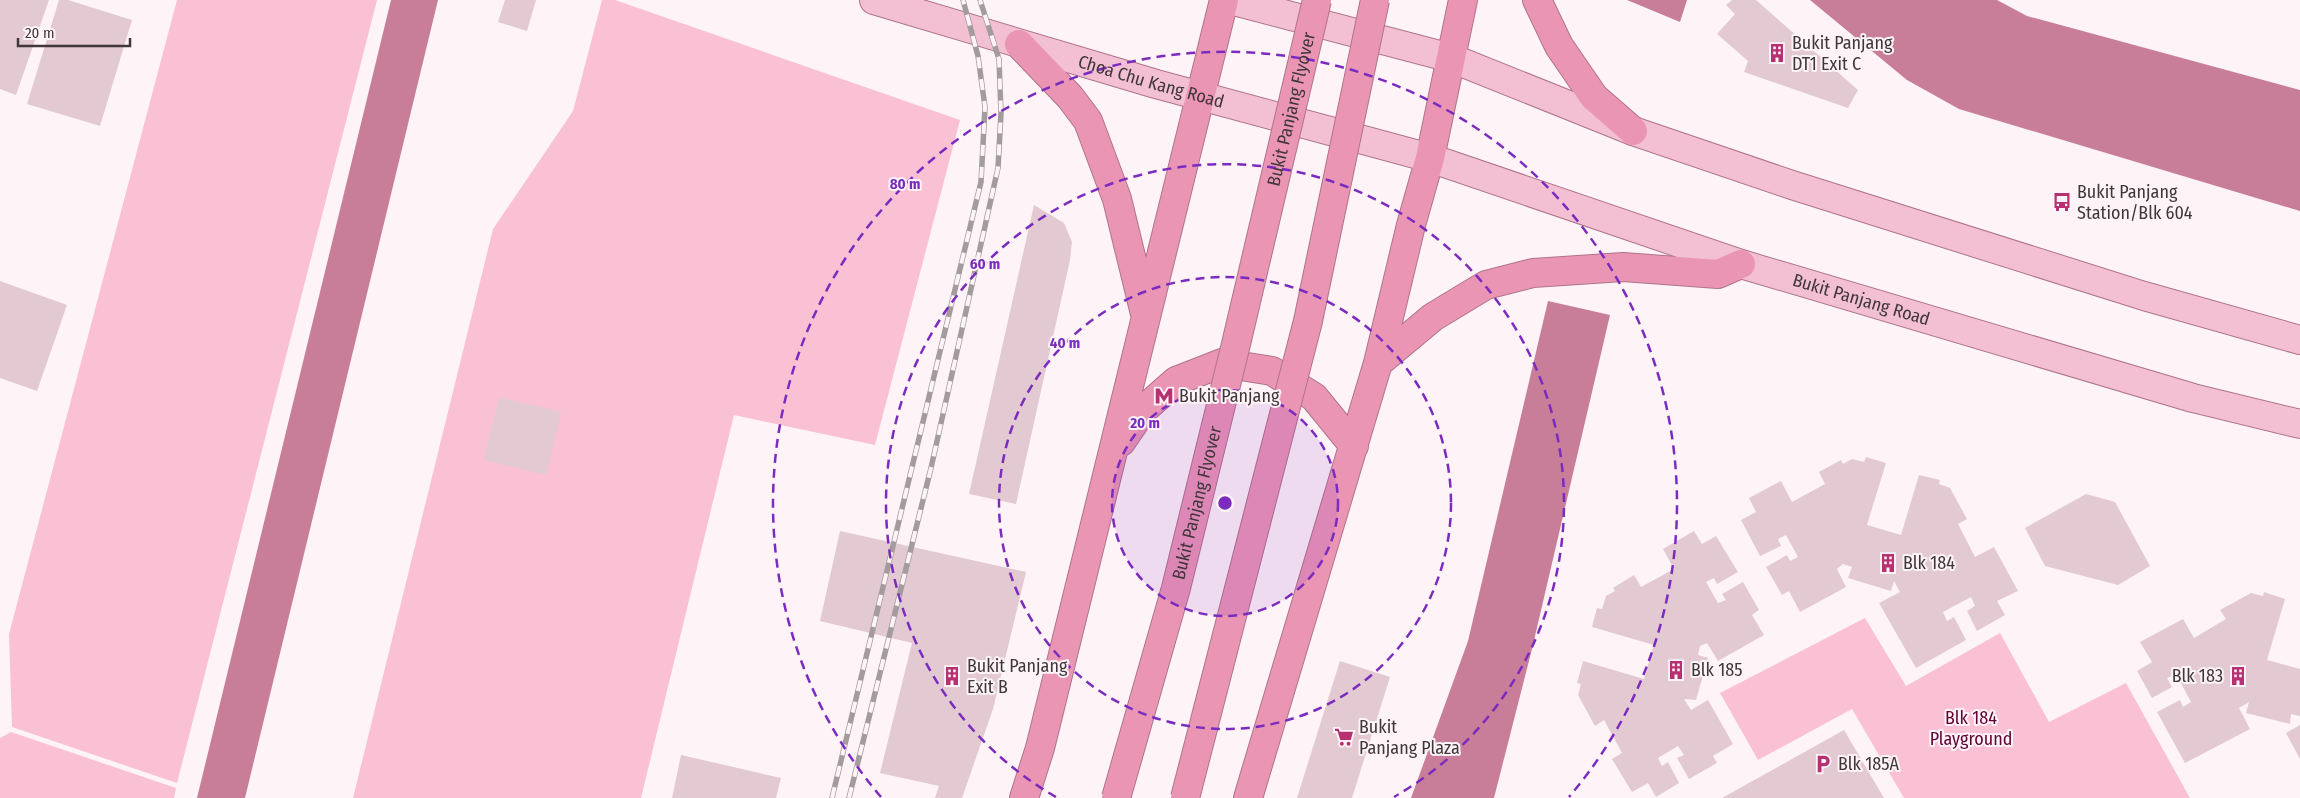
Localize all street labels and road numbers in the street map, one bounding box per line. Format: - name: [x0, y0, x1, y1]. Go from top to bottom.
- street label: Bukit Panjang Flyover: [1263, 29, 1320, 188]
- street label: Choa Chu Kang Road: [1076, 50, 1227, 113]
- street label: Bukit Panjang Road: [1790, 269, 1932, 330]
- street label: Bukit Panjang Flyover: [1167, 423, 1227, 582]

